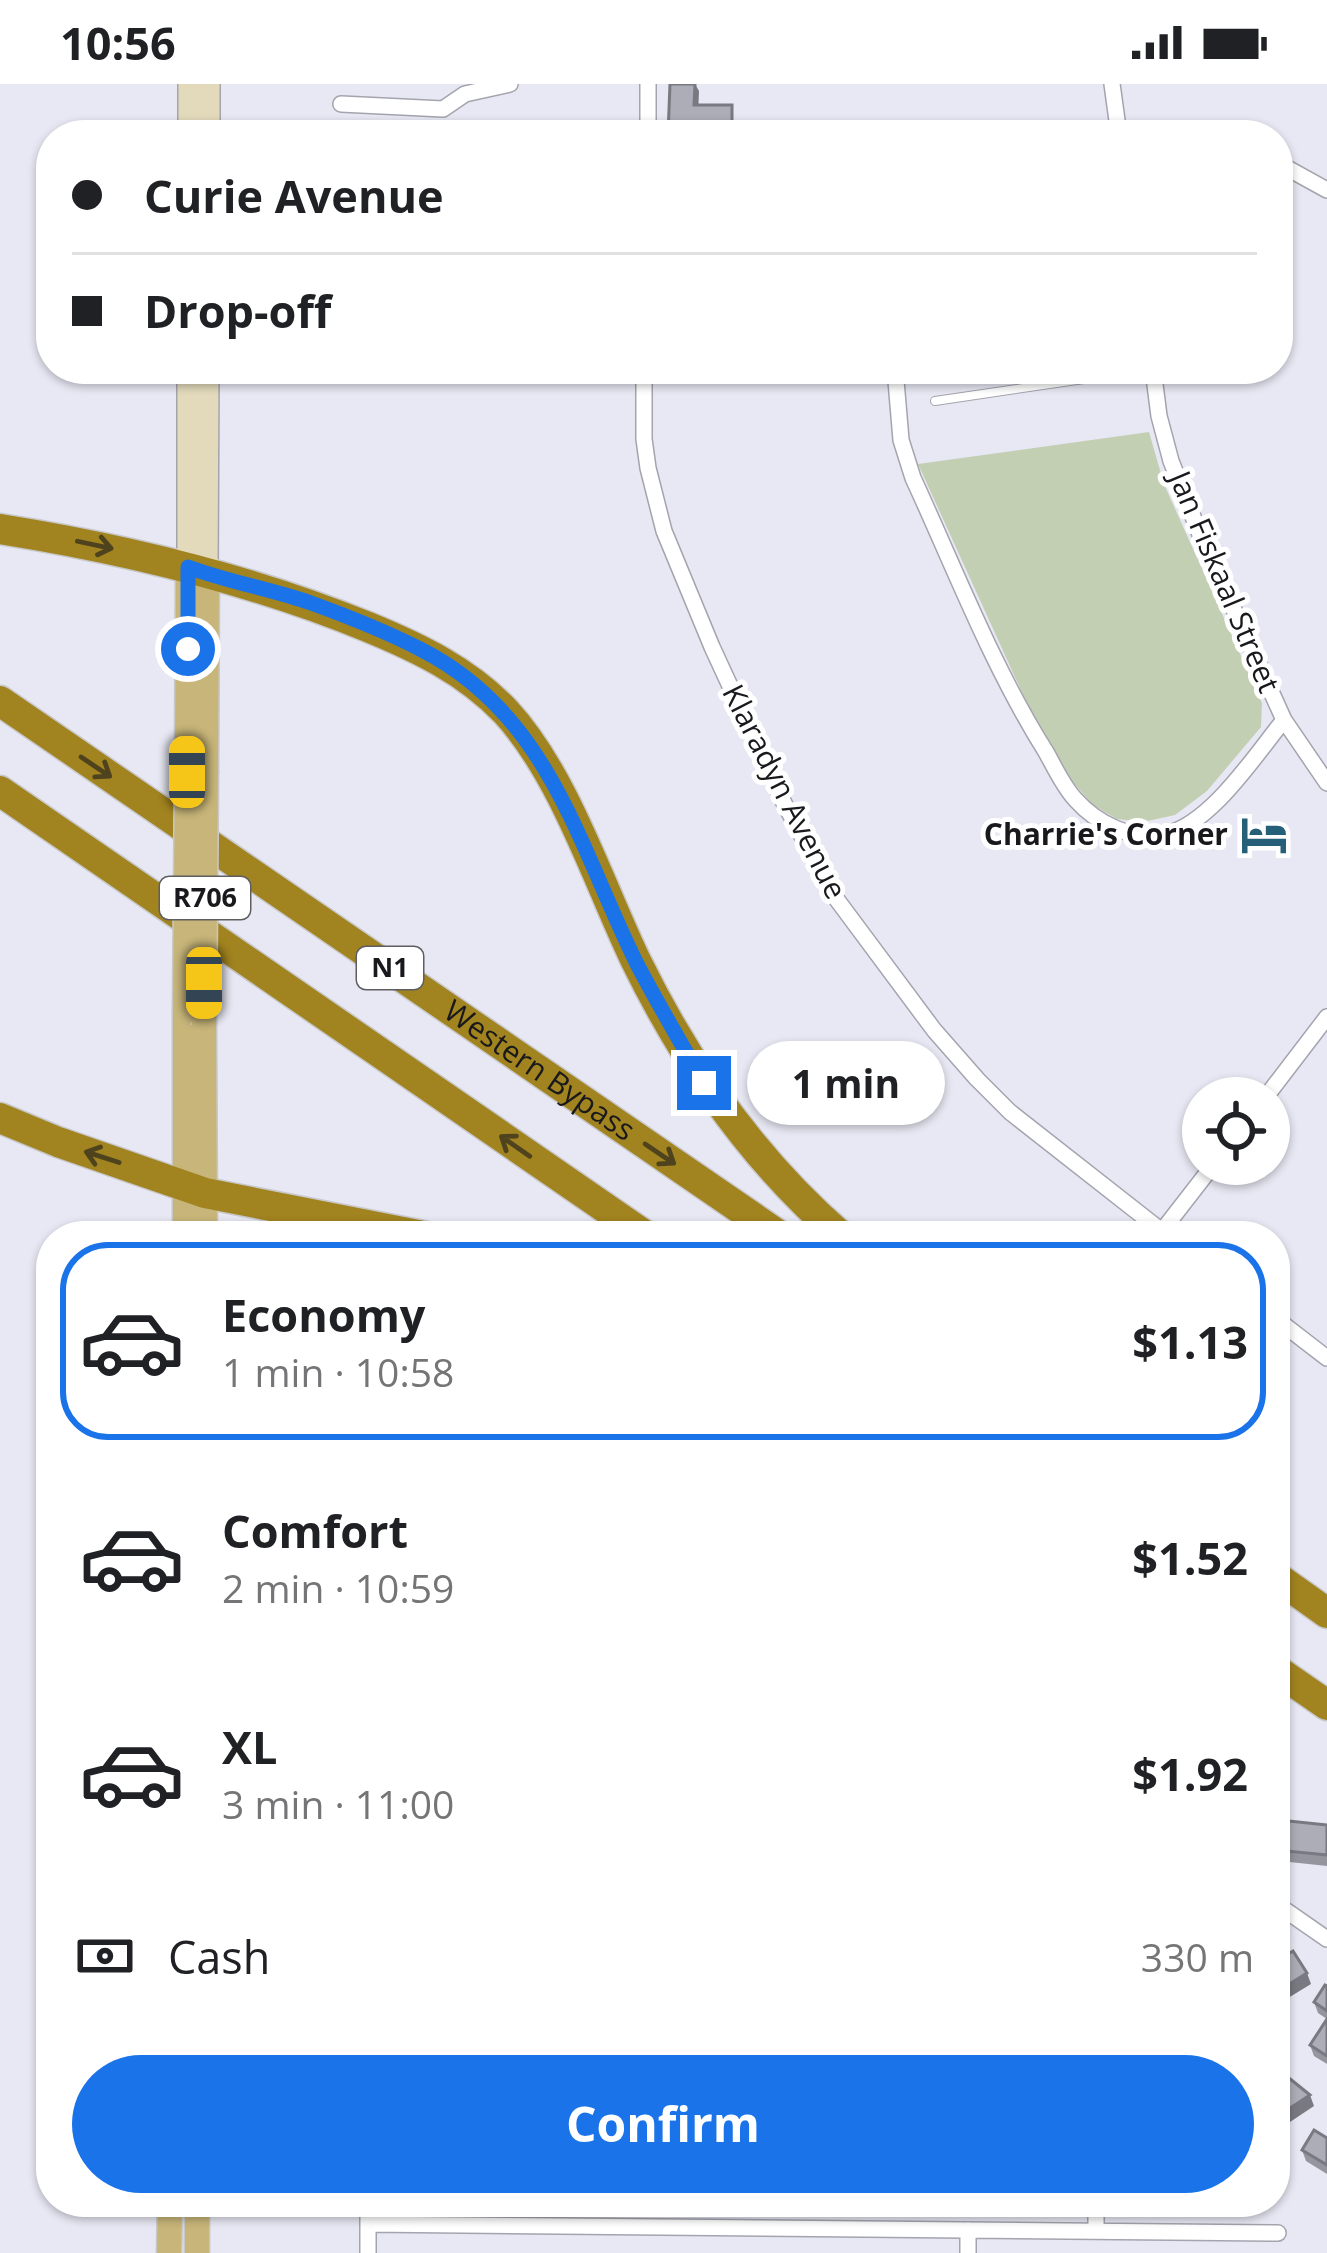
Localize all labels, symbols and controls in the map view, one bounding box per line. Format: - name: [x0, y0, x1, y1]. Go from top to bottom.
- text: 10:56: [60, 12, 176, 73]
- text: Curie Avenue: [144, 165, 444, 226]
- text: Drop-off: [144, 280, 331, 341]
- street label: Jan Fiskaal Street: [1159, 462, 1290, 698]
- one-way arrow: [75, 534, 113, 557]
- route start: [161, 622, 215, 676]
- street label: Klaradyn Avenue: [714, 677, 857, 906]
- car: [169, 736, 205, 808]
- one-way arrow: [79, 754, 113, 779]
- hotel icon: Charrie's Corner: [1239, 810, 1289, 860]
- place label: Charrie's Corner: [984, 813, 1228, 854]
- road number: R706: [160, 877, 250, 919]
- car: [186, 947, 222, 1019]
- road number: N1: [357, 947, 423, 989]
- street label: Western Bypass: [437, 990, 644, 1150]
- callout: 1 min: [746, 1041, 944, 1125]
- route end: [677, 1056, 731, 1110]
- text: 1 min: [792, 1056, 900, 1109]
- map controls: [1182, 1077, 1290, 1185]
- button: locate: [1182, 1077, 1290, 1185]
- one-way arrow: [499, 1134, 533, 1159]
- one-way arrow: [643, 1141, 677, 1166]
- one-way arrow: [84, 1144, 122, 1166]
- text: Economy: [222, 1284, 425, 1345]
- icon: car: [78, 1287, 186, 1395]
- text: $1.13: [1132, 1311, 1248, 1372]
- text: 1 min · 10:58: [222, 1345, 454, 1398]
- text: Comfort: [222, 1500, 408, 1561]
- icon: car: [78, 1503, 186, 1611]
- text: $1.52: [1132, 1527, 1248, 1588]
- text: 2 min · 10:59: [222, 1561, 454, 1614]
- text: XL: [222, 1716, 277, 1777]
- icon: car: [78, 1719, 186, 1827]
- text: $1.92: [1132, 1743, 1248, 1804]
- text: 3 min · 11:00: [222, 1777, 454, 1830]
- icon: cash: [72, 1923, 138, 1989]
- text: Cash: [168, 1926, 270, 1987]
- text: 330 m: [1141, 1930, 1254, 1983]
- button: Confirm: [72, 2055, 1254, 2193]

